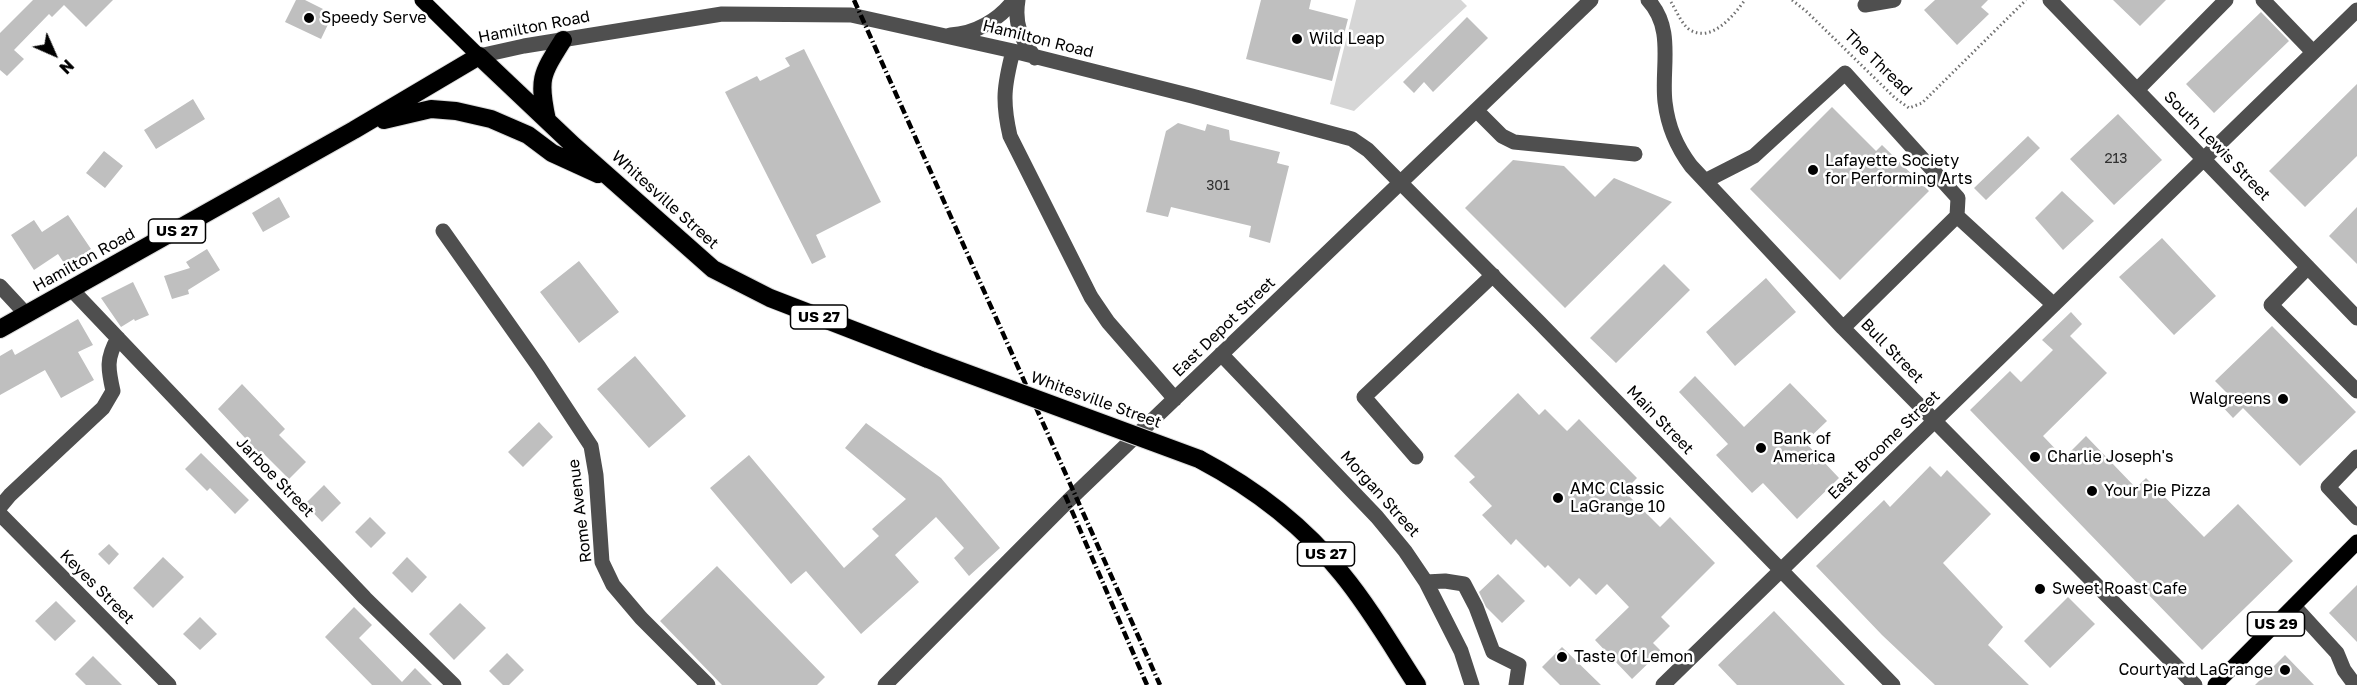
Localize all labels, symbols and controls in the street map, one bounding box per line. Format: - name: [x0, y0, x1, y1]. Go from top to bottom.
- street label: Hamilton Road: [476, 7, 592, 47]
- place label: Speedy Serve: [321, 8, 427, 28]
- marker: Speedy Serve: [302, 11, 316, 25]
- street label: Hamilton Road: [981, 16, 1095, 62]
- north arrow: [24, 24, 84, 84]
- street label: The Thread: [1840, 26, 1916, 100]
- place label: Wild Leap: [1309, 29, 1385, 49]
- marker: Wild Leap: [1290, 32, 1304, 46]
- text: N: [55, 55, 78, 78]
- street label: South Lewis Street: [2160, 87, 2274, 205]
- street label: Whitesville Street: [607, 147, 723, 253]
- place label: Lafayette Society for Performing Arts: [1825, 151, 1972, 189]
- house number: 213: [2104, 151, 2128, 167]
- marker: Lafayette Society for Performing Arts: [1806, 163, 1820, 177]
- house number: 301: [1206, 178, 1230, 194]
- road number: US 27: [148, 219, 206, 243]
- street label: Hamilton Road: [30, 224, 138, 296]
- street label: East Depot Street: [1169, 273, 1279, 381]
- road number: US 27: [790, 305, 848, 329]
- street label: Bull Street: [1857, 315, 1927, 387]
- street label: Whitesville Street: [1028, 367, 1164, 433]
- street label: Main Street: [1622, 382, 1698, 458]
- street label: East Broome Street: [1824, 387, 1944, 503]
- place label: Walgreens: [2189, 389, 2271, 409]
- marker: Walgreens: [2276, 392, 2290, 406]
- place label: Bank of America: [1773, 429, 1835, 467]
- street label: Jarboe Street: [232, 433, 318, 521]
- marker: Bank of America: [1754, 441, 1768, 455]
- street label: Morgan Street: [1336, 447, 1424, 541]
- place label: Charlie Joseph's: [2047, 447, 2173, 467]
- marker: Charlie Joseph's: [2028, 450, 2042, 464]
- street label: Rome Avenue: [564, 458, 596, 564]
- place label: AMC Classic LaGrange 10: [1570, 479, 1665, 517]
- place label: Your Pie Pizza: [2104, 481, 2211, 501]
- marker: Your Pie Pizza: [2085, 484, 2099, 498]
- marker: AMC Classic LaGrange 10: [1551, 491, 1565, 505]
- road number: US 27: [1298, 542, 1354, 566]
- street label: Keyes Street: [56, 546, 138, 628]
- place label: Sweet Roast Cafe: [2052, 579, 2187, 599]
- marker: Sweet Roast Cafe: [2033, 582, 2047, 596]
- road number: US 29: [2248, 612, 2304, 636]
- place label: Taste Of Lemon: [1574, 647, 1693, 667]
- marker: Taste Of Lemon: [1555, 650, 1569, 664]
- place label: Courtyard LaGrange: [2118, 660, 2273, 680]
- marker: Courtyard LaGrange: [2278, 663, 2292, 677]

